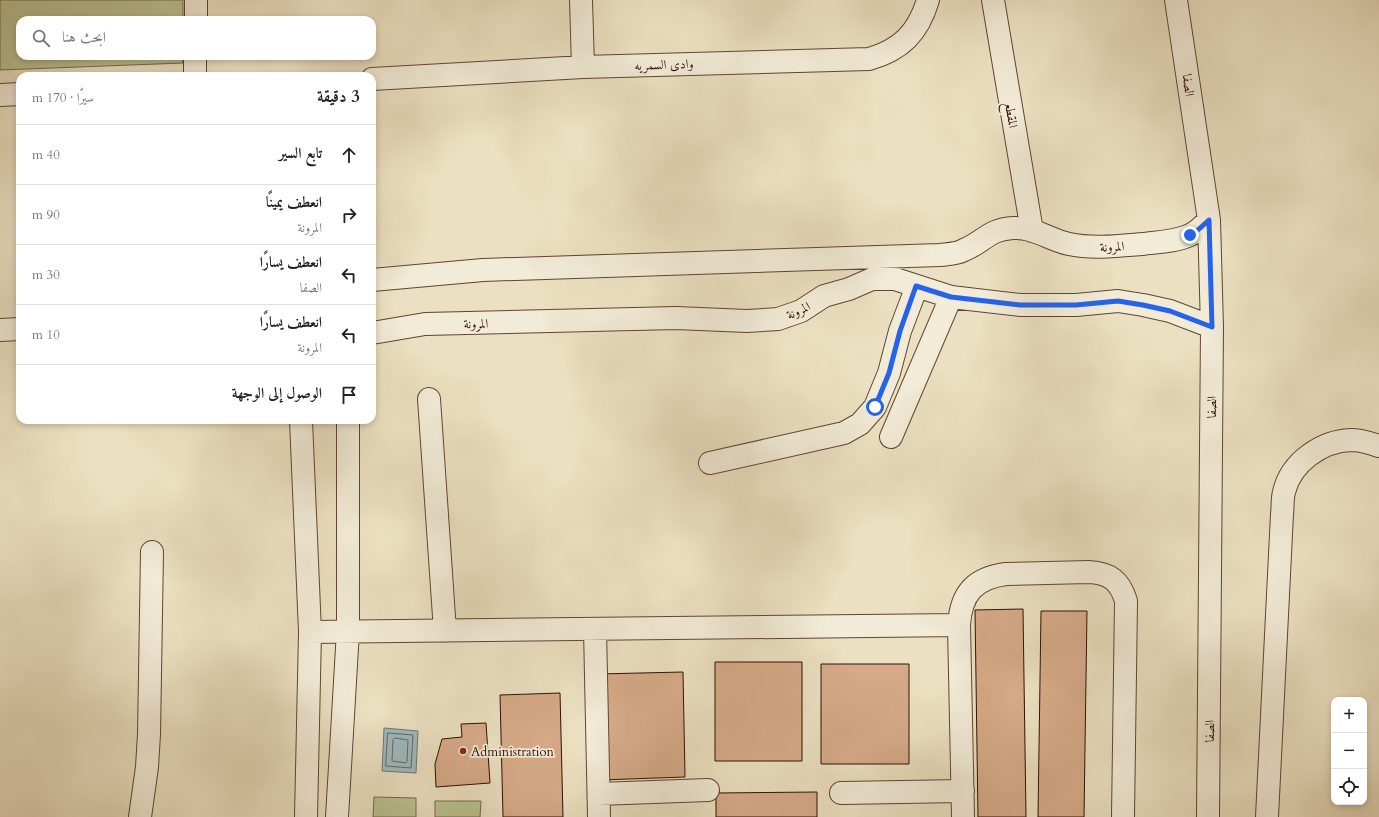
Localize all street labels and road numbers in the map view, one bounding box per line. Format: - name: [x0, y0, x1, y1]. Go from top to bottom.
- street label: وادى السمريه: [634, 55, 694, 75]
- street label: الصفا: [1178, 73, 1199, 98]
- street label: المقطع: [997, 101, 1022, 130]
- street label: المرونة: [1099, 237, 1125, 257]
- street label: المرونة: [784, 298, 813, 324]
- street label: المرونة: [464, 315, 489, 333]
- street label: الصفا: [1203, 396, 1221, 418]
- street label: الصفا: [1201, 720, 1219, 742]

